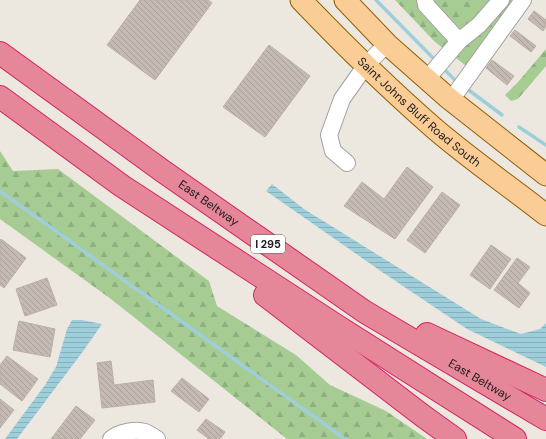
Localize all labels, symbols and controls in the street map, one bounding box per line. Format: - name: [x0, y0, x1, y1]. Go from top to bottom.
- street label: Saint Johns Bluff Road South: [354, 54, 484, 171]
- street label: East Beltway: [175, 176, 242, 230]
- road number: I 295: [251, 235, 285, 253]
- street label: East Beltway: [445, 355, 515, 405]

